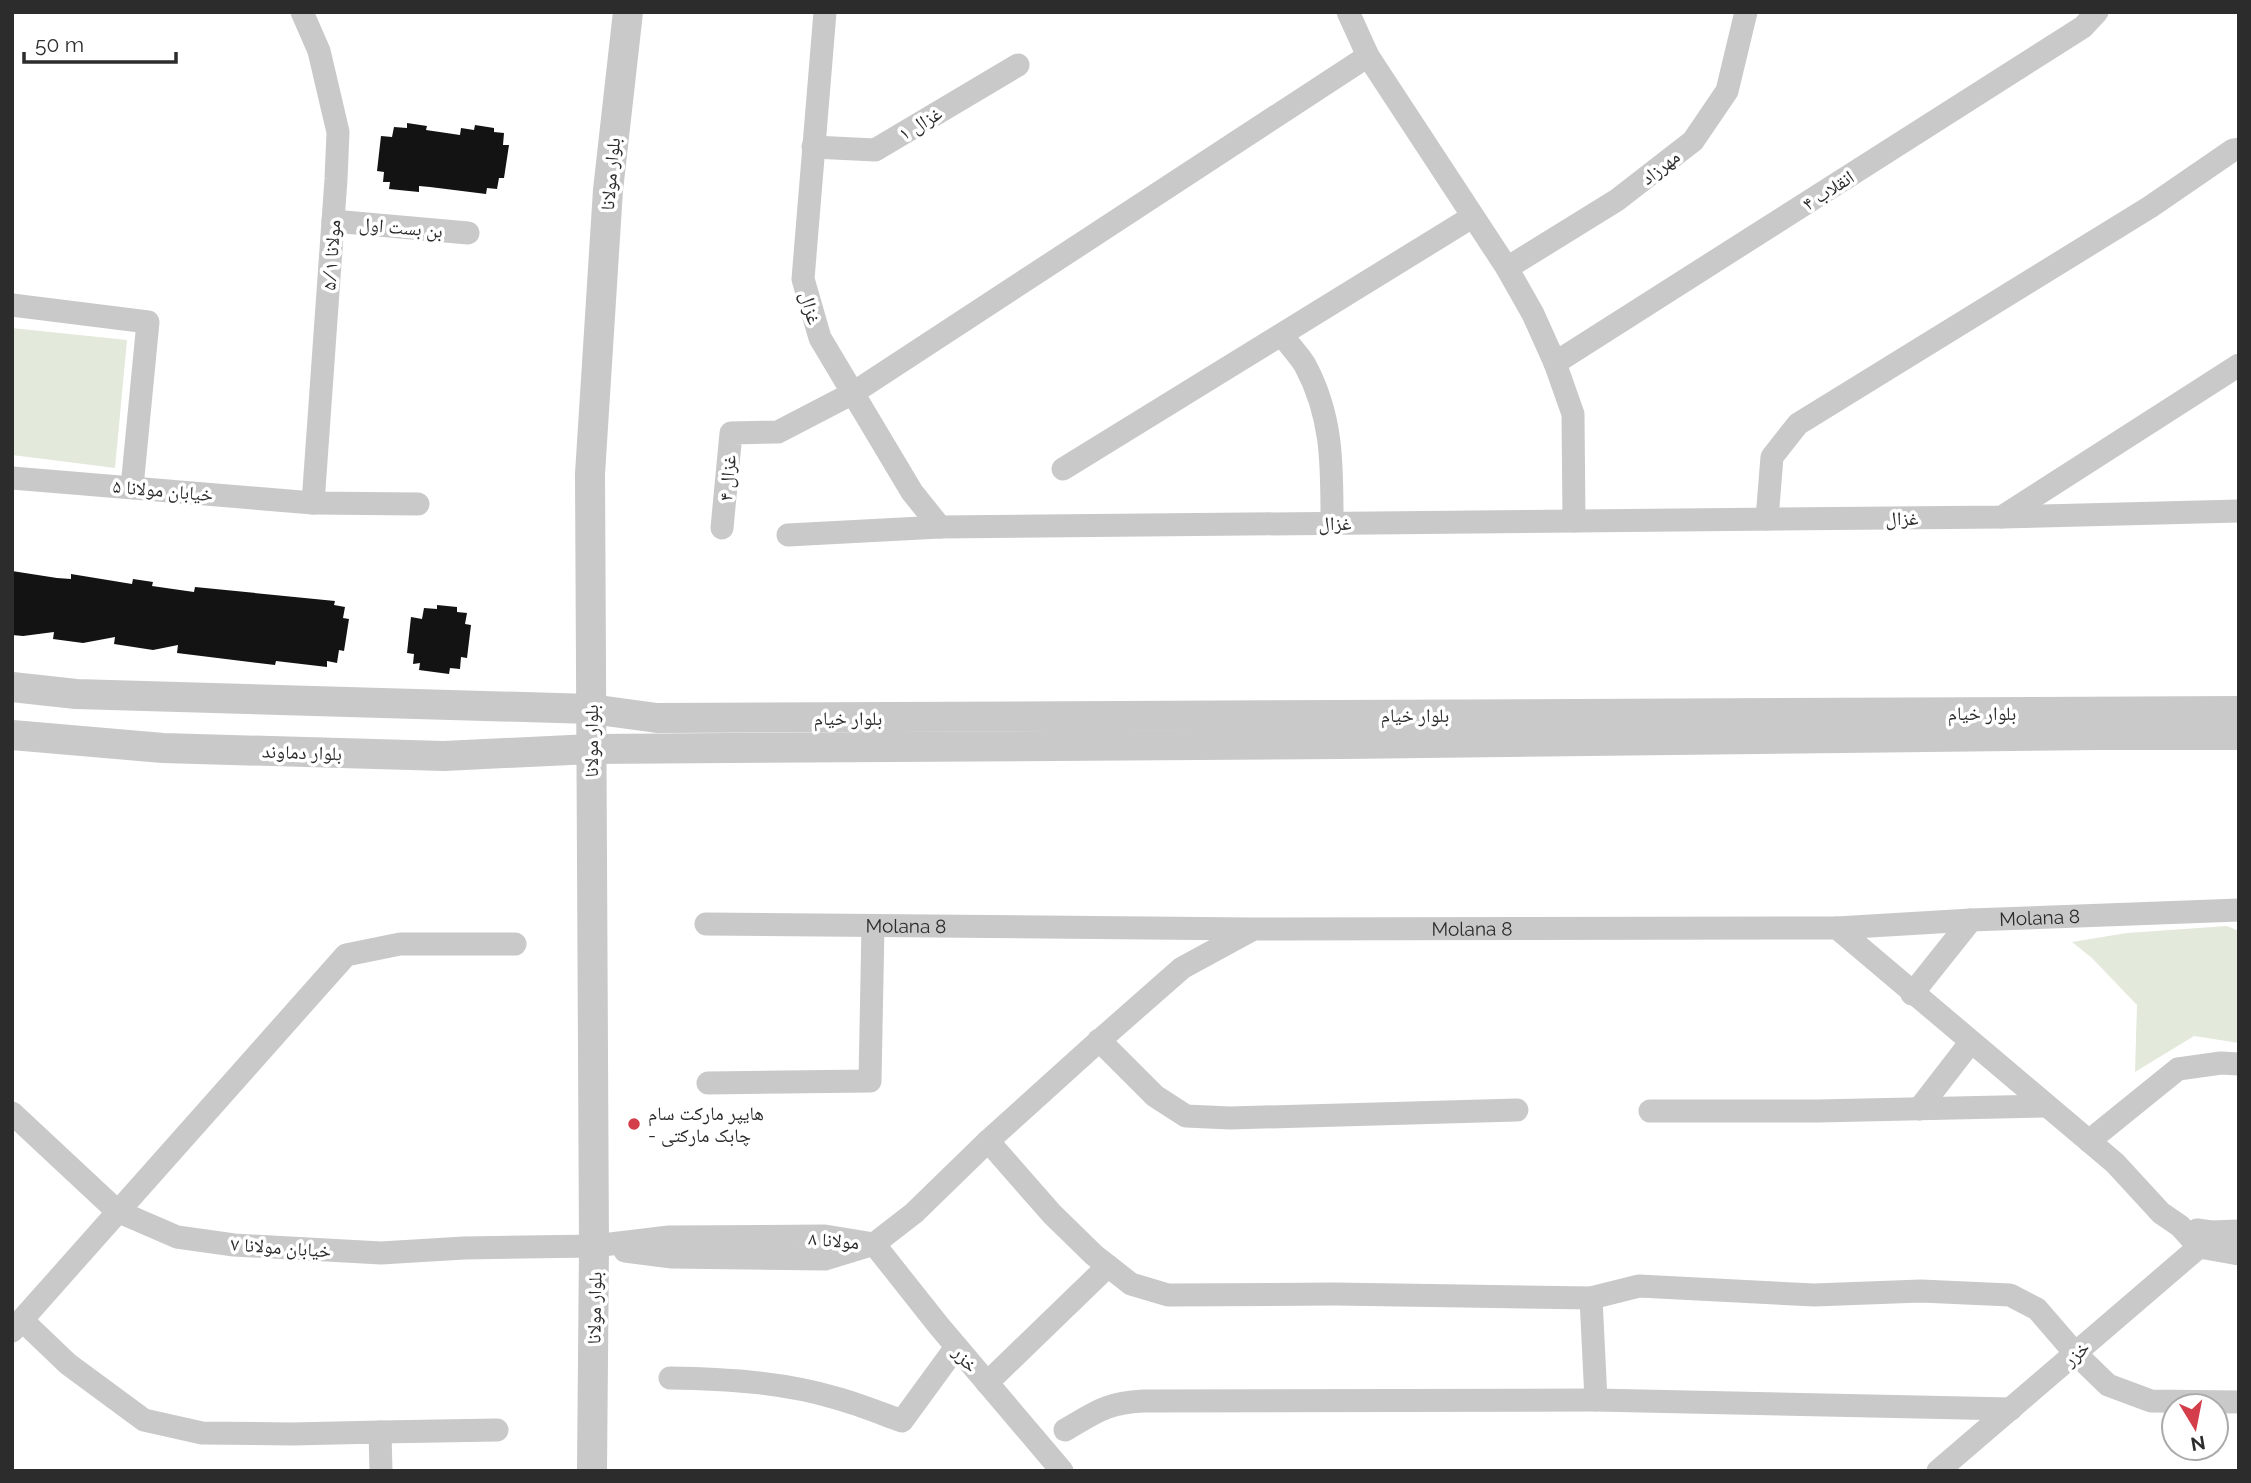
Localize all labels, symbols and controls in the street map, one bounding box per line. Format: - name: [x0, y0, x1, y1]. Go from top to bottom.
- scale bar: [24, 21, 177, 65]
- text: 50 m: [35, 32, 84, 57]
- street label: غزال ۱: [894, 101, 946, 145]
- street label: بلوار مولانا: [596, 137, 625, 211]
- street label: مهرزاد: [1636, 145, 1684, 190]
- street label: انقلاب ۴: [1798, 165, 1858, 215]
- street label: بن بست اول: [358, 212, 444, 243]
- street label: مولانا ۵/۱: [318, 219, 345, 291]
- street label: غزال: [795, 289, 826, 327]
- street label: غزال ۴: [714, 453, 741, 502]
- street label: خیابان مولانا ۵: [112, 475, 214, 506]
- street label: غزال: [1885, 507, 1919, 530]
- street label: غزال: [1318, 512, 1352, 535]
- street label: بلوار خیام: [1948, 702, 2016, 727]
- street label: بلوار خیام: [1381, 704, 1449, 729]
- street label: بلوار مولانا: [580, 705, 603, 777]
- street label: بلوار خیام: [814, 707, 882, 732]
- street label: بلوار دماوند: [262, 740, 342, 765]
- street label: Molana 8: [1999, 905, 2081, 930]
- street label: Molana 8: [865, 914, 947, 937]
- street label: Molana 8: [1431, 918, 1512, 940]
- place label: هایپر مارکت سام - چابک مارکتی: [648, 1102, 764, 1147]
- marker: هایپر مارکت سام - چابک مارکتی: [626, 1116, 642, 1132]
- street label: مولانا ۸: [808, 1227, 860, 1254]
- street label: خیابان مولانا ۷: [230, 1233, 332, 1262]
- street label: بلوار مولانا: [582, 1271, 607, 1345]
- street label: خزر: [2058, 1336, 2094, 1372]
- street label: خزر: [947, 1341, 983, 1377]
- north arrow: [2160, 1392, 2230, 1462]
- text: N: [2189, 1432, 2207, 1456]

